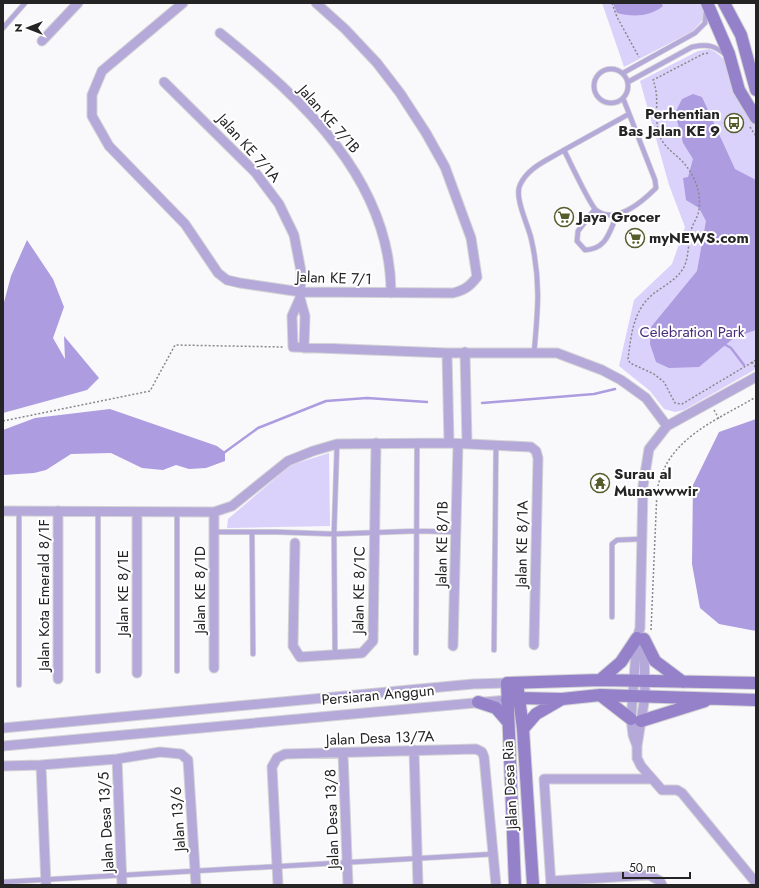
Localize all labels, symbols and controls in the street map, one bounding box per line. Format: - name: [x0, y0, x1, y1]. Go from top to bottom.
- north arrow: [8, 8, 48, 48]
- text: N: [10, 24, 26, 32]
- street label: Jalan KE 7/1B: [292, 78, 365, 158]
- place label: Perhentian Bas Jalan KE 9: [618, 103, 720, 142]
- street label: Jalan KE 7/1A: [211, 107, 286, 187]
- bus stop icon: Perhentian Bas Jalan KE 9: [723, 112, 745, 134]
- supermarket icon: Jaya Grocer: [553, 206, 575, 228]
- place label: Jaya Grocer: [575, 206, 661, 228]
- supermarket icon: myNEWS.com: [624, 227, 646, 249]
- place label: myNEWS.com: [649, 227, 749, 249]
- street label: Jalan KE 7/1: [294, 266, 372, 290]
- park label: Celebration Park: [640, 321, 745, 343]
- place label: Surau al Munawwwir: [614, 463, 699, 502]
- temple icon: Surau al Munawwwir: [589, 472, 611, 494]
- street label: Jalan KE 8/1A: [510, 500, 534, 590]
- street label: Jalan KE 8/1B: [430, 501, 454, 589]
- street label: Jalan Kota Emerald 8/1F: [33, 519, 55, 673]
- street label: Jalan KE 8/1D: [189, 546, 211, 636]
- street label: Jalan KE 8/1C: [347, 546, 371, 636]
- street label: Jalan KE 8/1E: [112, 550, 134, 638]
- street label: Persiaran Anggun: [321, 679, 435, 711]
- street label: Jalan Desa 13/7A: [324, 725, 435, 751]
- street label: Jalan Desa Ria: [497, 740, 523, 832]
- street label: Jalan Desa 13/8: [319, 769, 345, 871]
- street label: Jalan Desa 13/5: [92, 771, 120, 875]
- street label: Jalan 13/6: [165, 786, 191, 854]
- scale bar: [623, 854, 690, 880]
- text: 50 m: [629, 859, 656, 877]

